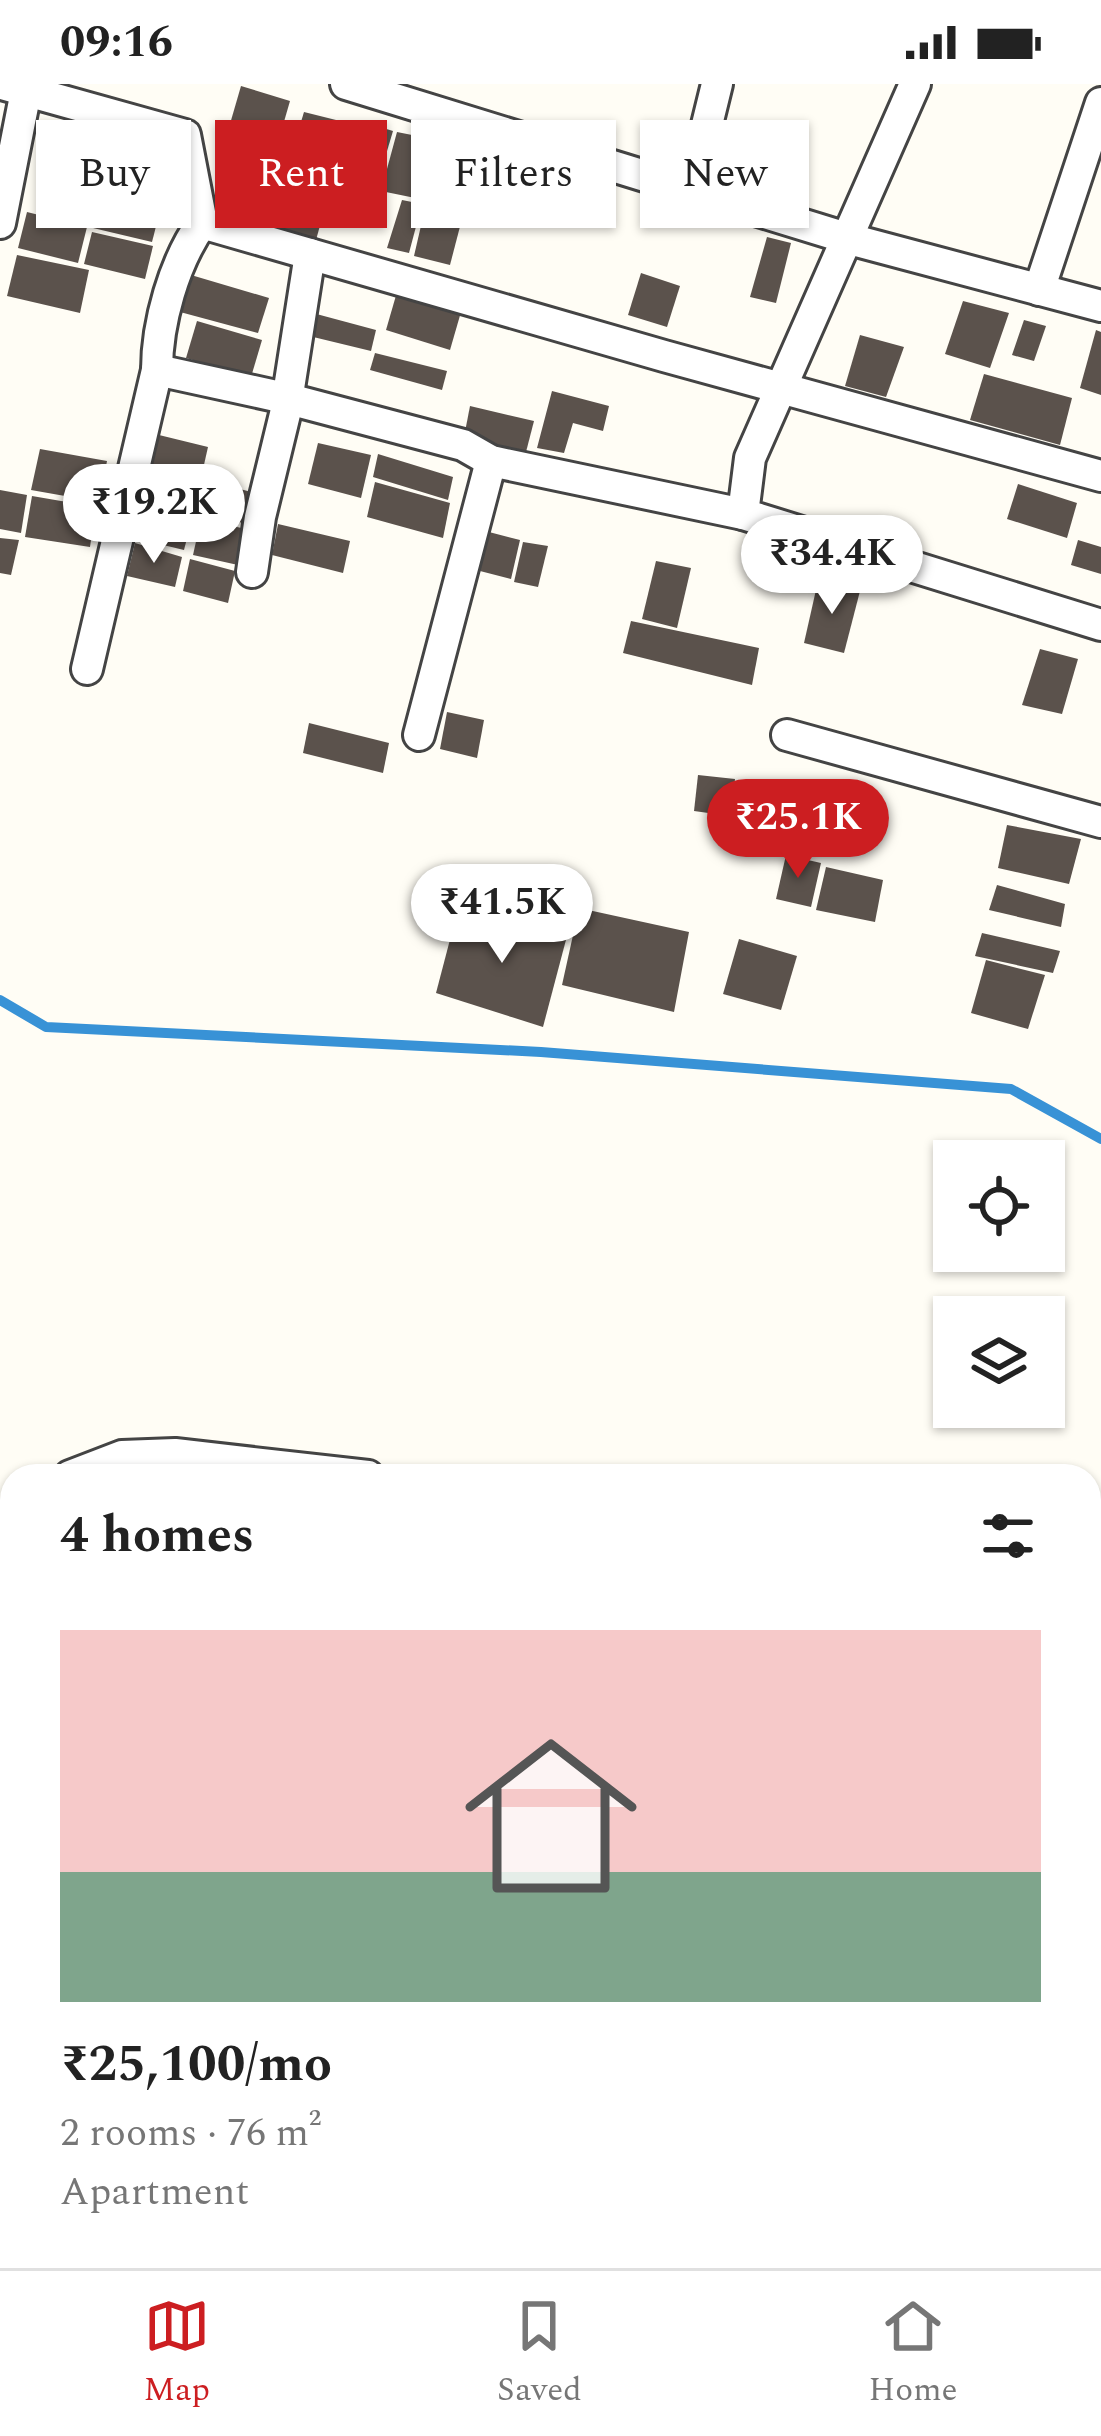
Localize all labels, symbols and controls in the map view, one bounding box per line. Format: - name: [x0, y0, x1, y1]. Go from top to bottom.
- text: 09:16: [60, 8, 173, 77]
- chip: Buy: [36, 120, 191, 228]
- chip: Rent: [215, 120, 387, 228]
- chip: Filters: [411, 120, 616, 228]
- chip: New: [640, 120, 809, 228]
- pin: ₹19.2K: [56, 464, 252, 566]
- text: ₹19.2K: [90, 473, 218, 532]
- pin: ₹34.4K: [734, 515, 930, 617]
- text: ₹34.4K: [768, 524, 896, 583]
- pin: ₹25.1K: [700, 779, 896, 881]
- text: ₹25.1K: [734, 788, 862, 847]
- pin: ₹41.5K: [404, 864, 600, 966]
- text: ₹41.5K: [438, 873, 566, 932]
- map controls: [933, 1140, 1065, 1428]
- button: locate: [933, 1140, 1065, 1272]
- button: layers: [933, 1296, 1065, 1428]
- text: 4 homes: [60, 1497, 254, 1575]
- icon: filters: [975, 1503, 1041, 1569]
- icon: home: [443, 1708, 659, 1924]
- text: ₹25,100/mo: [60, 2026, 332, 2104]
- text: 2 rooms · 76 m²: [60, 2104, 321, 2163]
- text: Apartment: [60, 2163, 249, 2222]
- tab: Map: [144, 2293, 210, 2415]
- tab: Saved: [497, 2293, 582, 2415]
- tab: Home: [869, 2293, 958, 2415]

